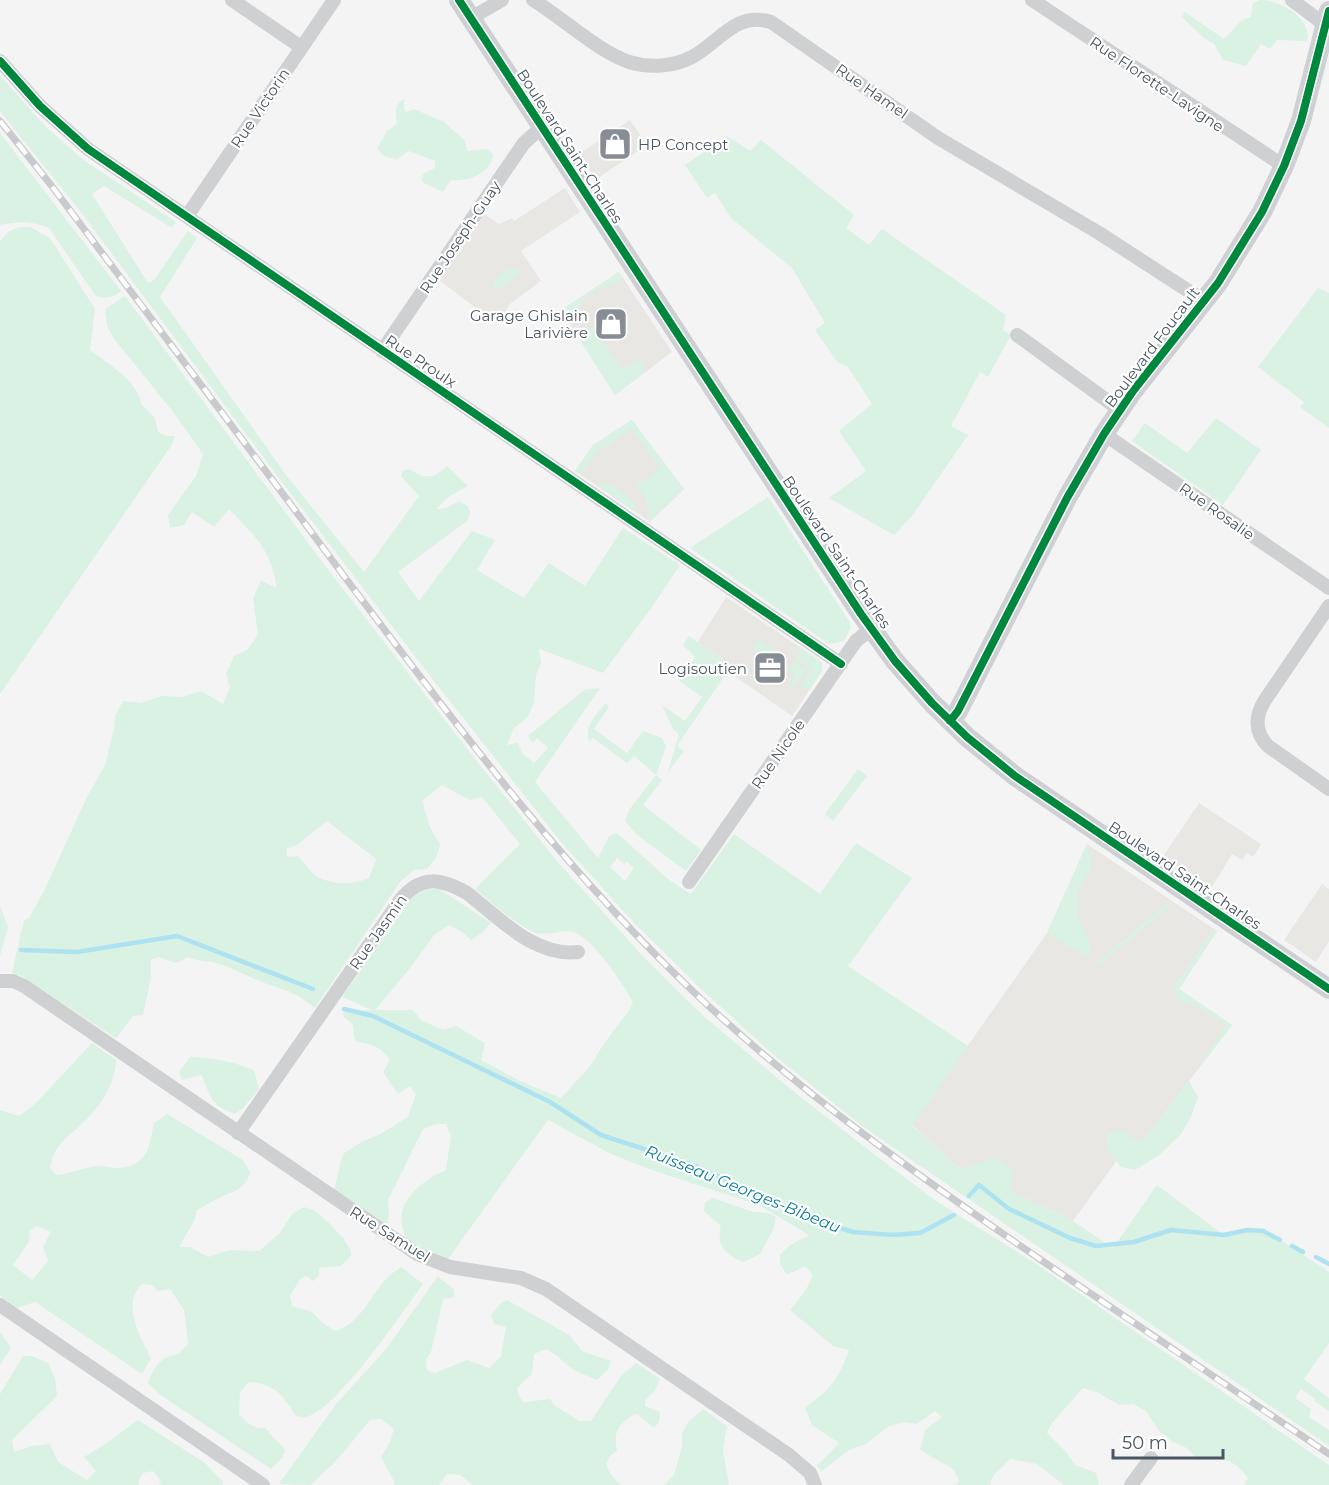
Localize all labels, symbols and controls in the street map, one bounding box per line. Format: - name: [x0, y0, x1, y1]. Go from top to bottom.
- street label: Rue Florette-Lavigne: [1086, 32, 1228, 136]
- street label: Rue Hamel: [832, 59, 912, 123]
- street label: Rue Victorin: [226, 65, 294, 151]
- street label: Boulevard Saint-Charles: [513, 65, 627, 227]
- shop icon: HP Concept: [597, 126, 633, 162]
- place label: HP Concept: [638, 135, 728, 154]
- street label: Rue Joseph-Guay: [415, 176, 505, 297]
- street label: Boulevard Foucault: [1100, 283, 1204, 411]
- place label: Garage Ghislain Larivière: [470, 306, 588, 342]
- shop icon: Garage Ghislain Larivière: [593, 306, 629, 342]
- street label: Rue Proulx: [382, 330, 460, 392]
- street label: Boulevard Saint-Charles: [779, 472, 895, 632]
- street label: Rue Rosalie: [1176, 478, 1258, 544]
- office icon: Logisoutien: [752, 650, 788, 686]
- place label: Logisoutien: [658, 659, 747, 678]
- street label: Rue Nicole: [747, 715, 809, 793]
- street label: Boulevard Saint-Charles: [1105, 817, 1265, 933]
- street label: Rue Jasmin: [345, 891, 411, 973]
- water label: Ruisseau Georges-Bibeau: [643, 1141, 844, 1237]
- street label: Rue Samuel: [346, 1202, 434, 1266]
- scale bar: [1113, 1422, 1222, 1460]
- text: 50 m: [1122, 1432, 1168, 1454]

